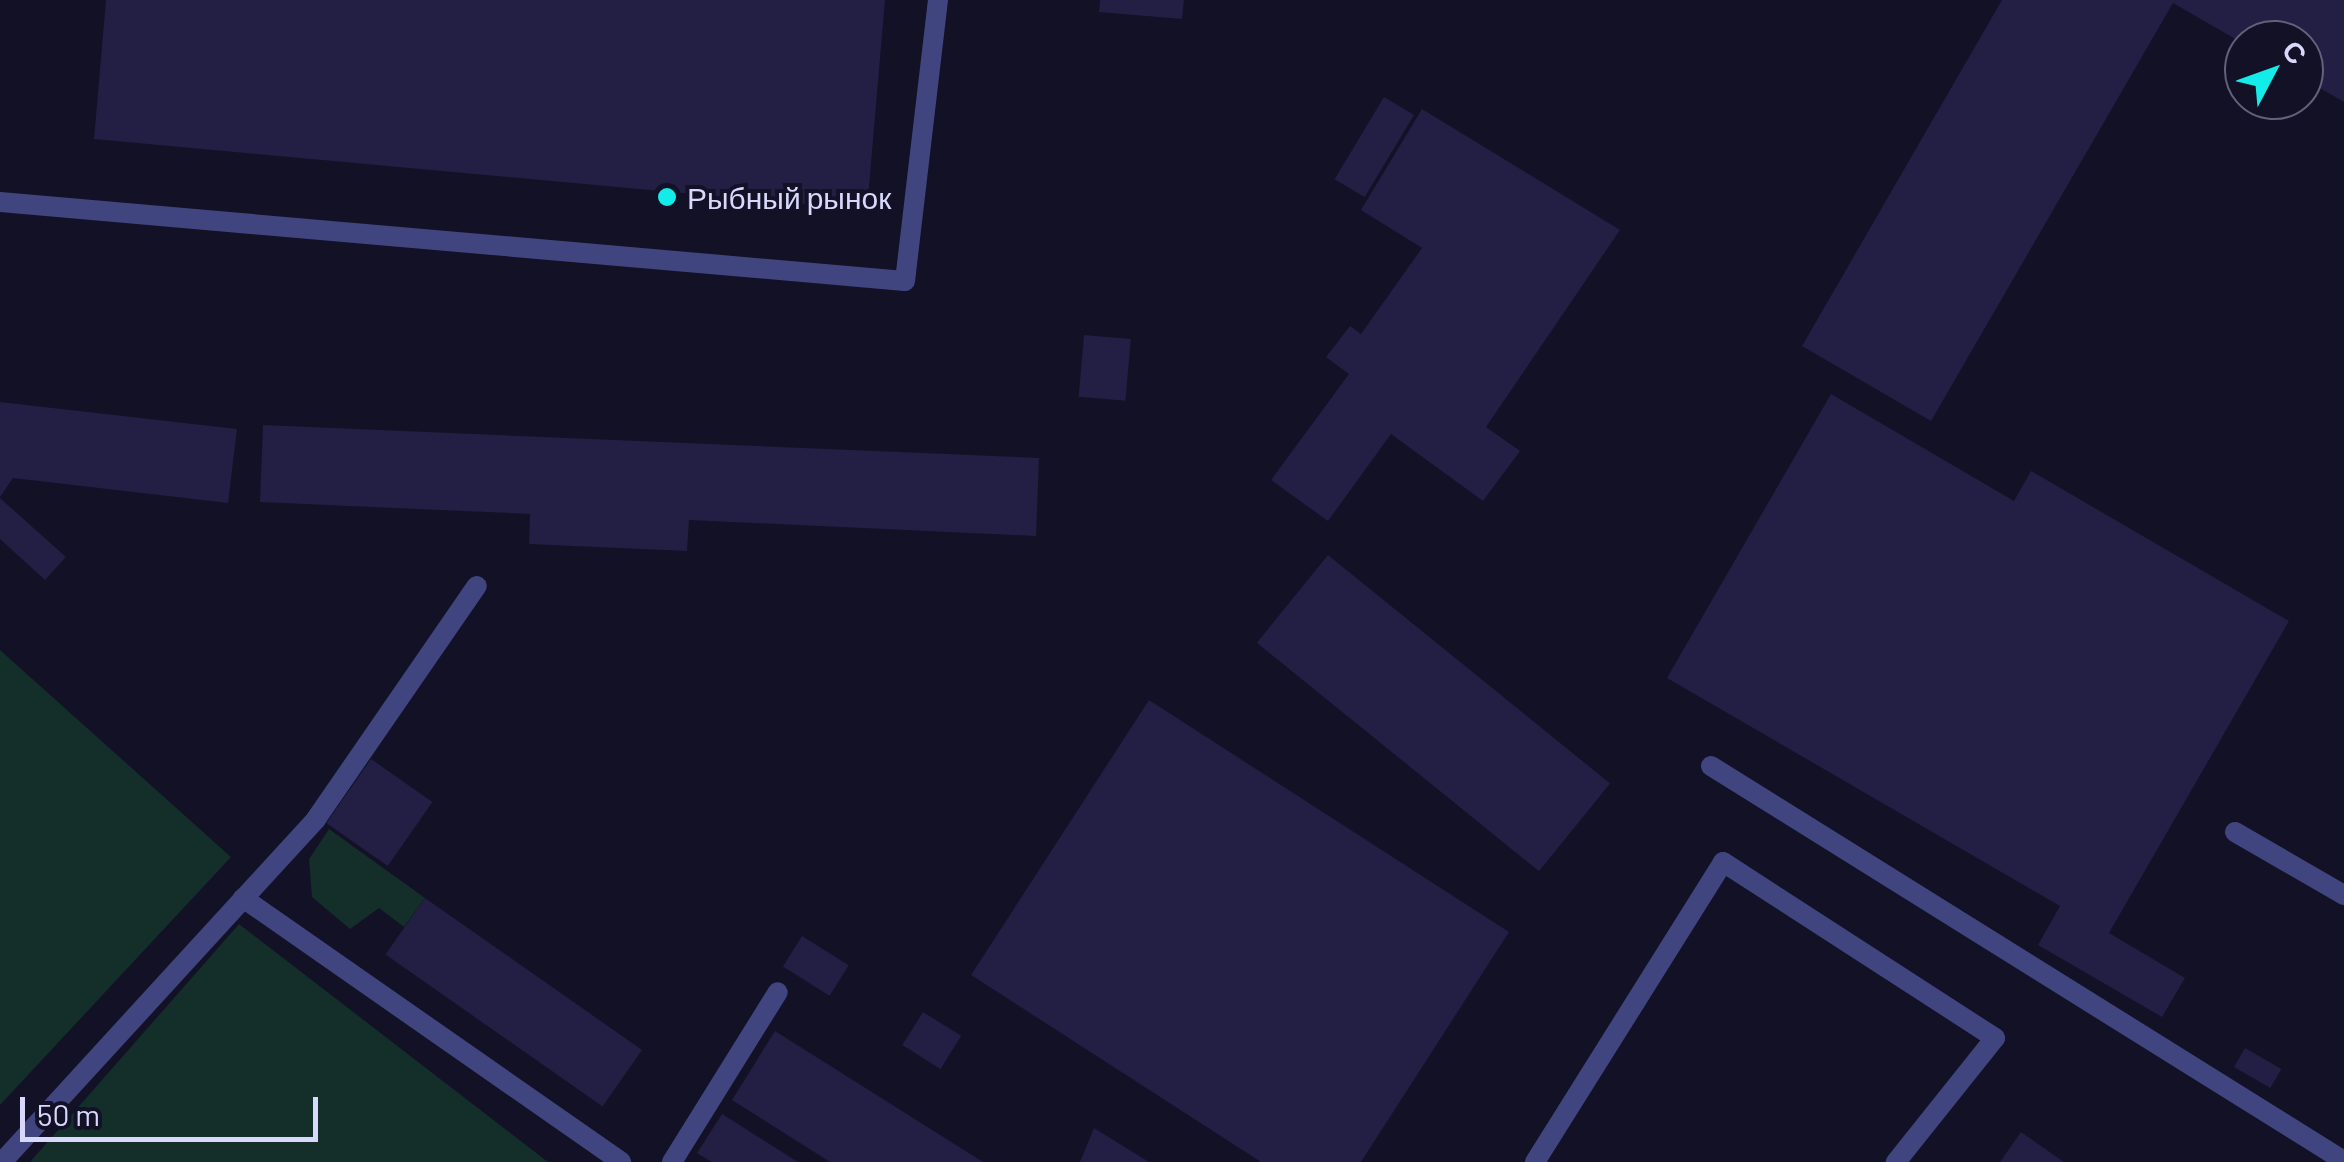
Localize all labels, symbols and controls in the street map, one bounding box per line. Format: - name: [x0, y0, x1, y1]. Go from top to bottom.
- north arrow: [2224, 20, 2324, 120]
- text: С: [2276, 33, 2315, 70]
- place label: Рыбный рынок: [687, 179, 891, 215]
- marker: Рыбный рынок: [656, 186, 678, 208]
- scale bar: [25, 1077, 322, 1139]
- text: 50 m: [37, 1096, 100, 1132]

